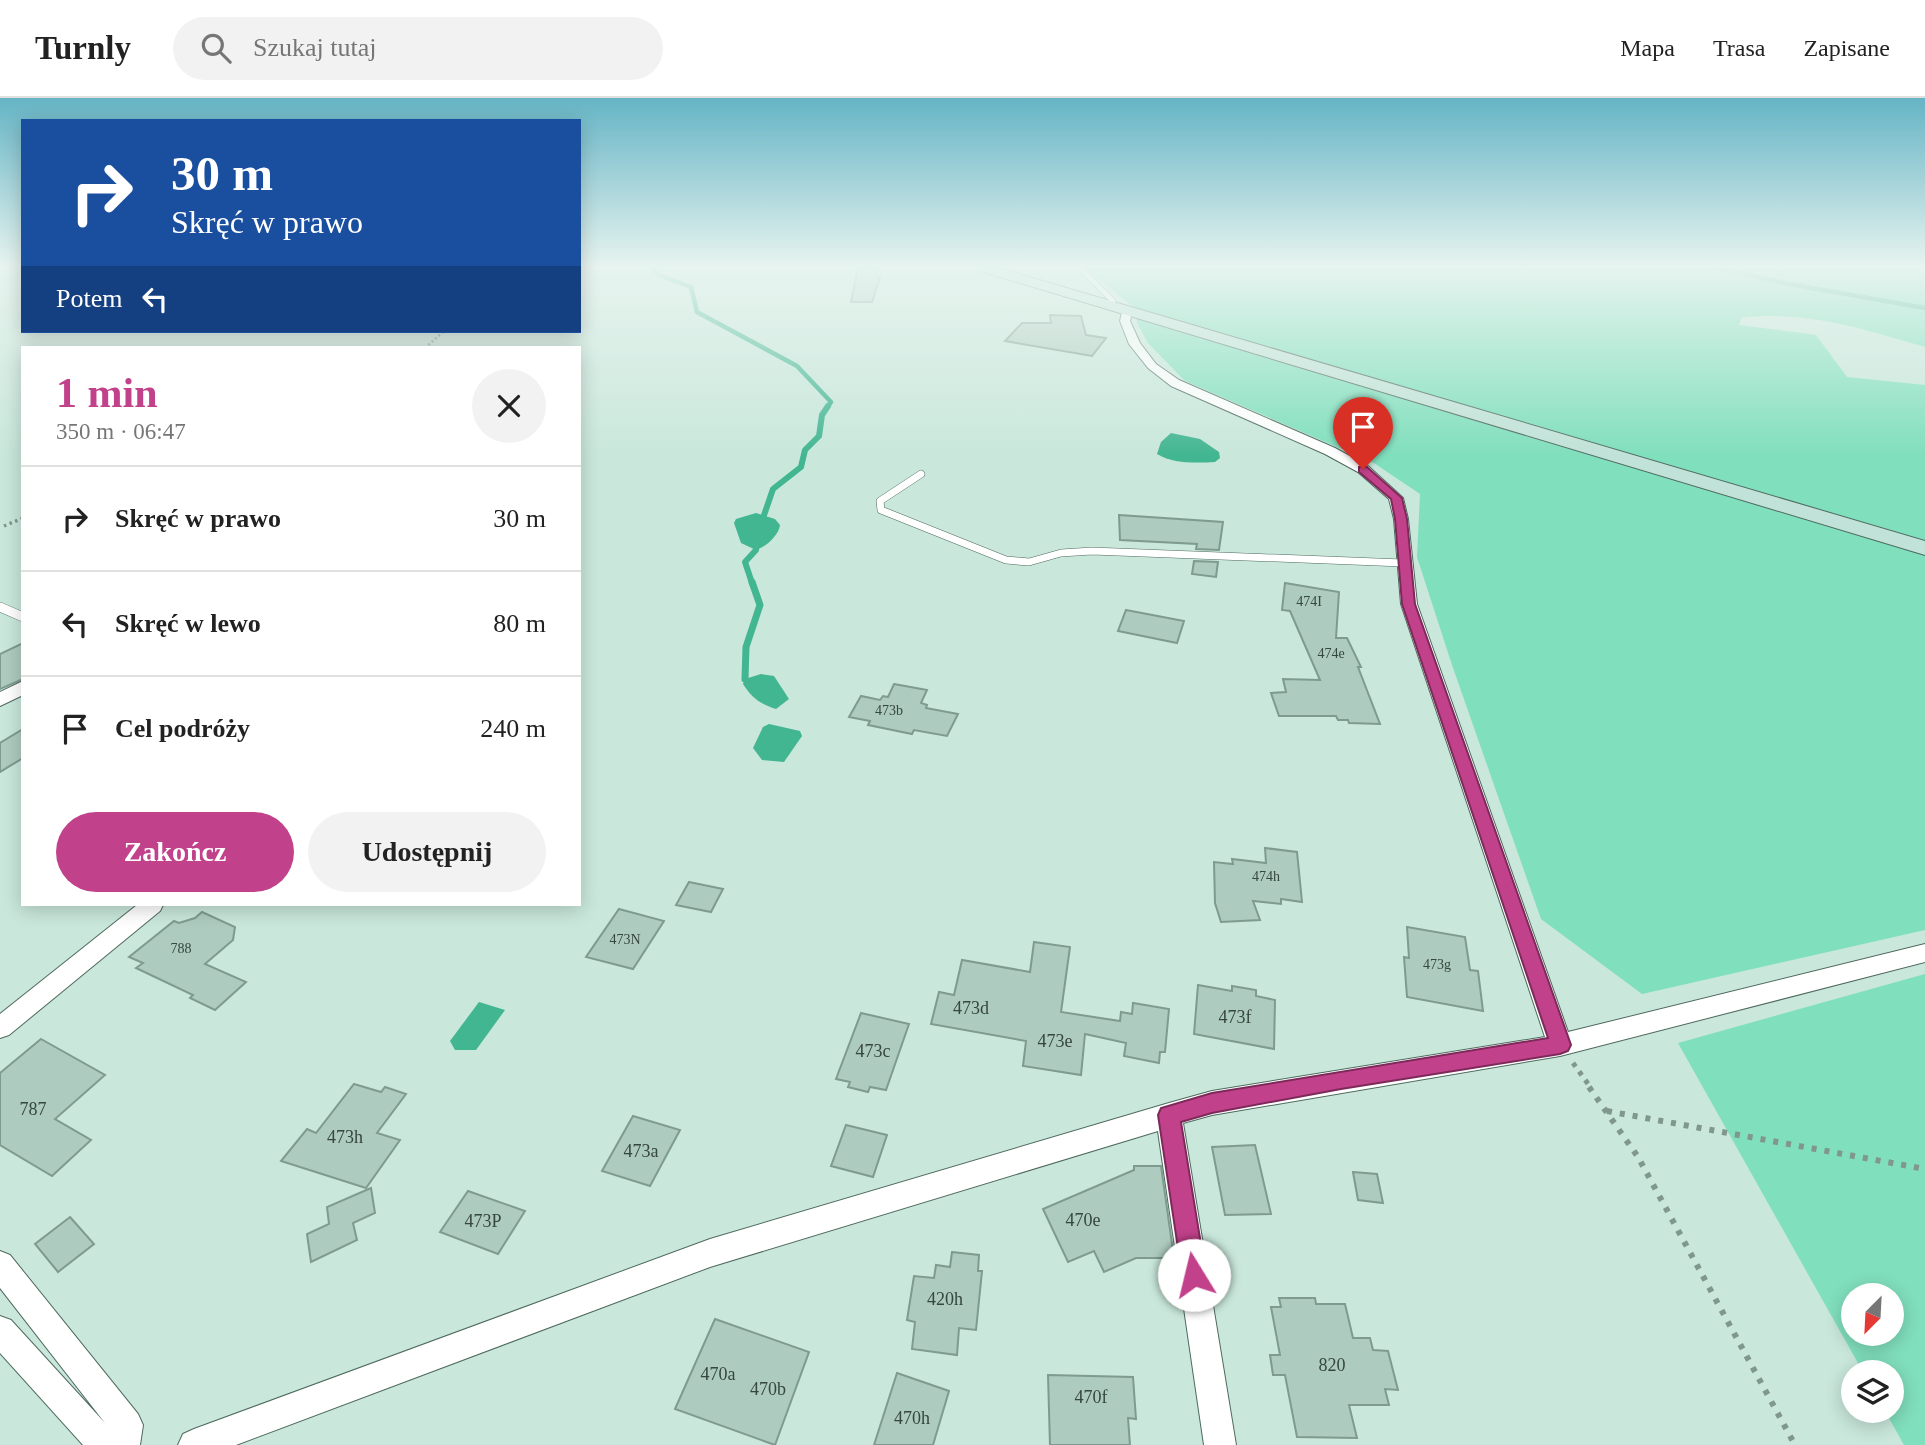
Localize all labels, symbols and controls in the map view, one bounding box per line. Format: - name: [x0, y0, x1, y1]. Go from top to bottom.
- search box: [173, 17, 663, 80]
- icon: search: [197, 29, 235, 67]
- text: Turnly: [35, 30, 131, 66]
- text: Szukaj tutaj: [253, 33, 377, 62]
- text: Mapa: [1620, 35, 1675, 61]
- text: Trasa: [1713, 35, 1765, 61]
- text: Zapisane: [1803, 35, 1890, 61]
- text: 30 m: [171, 146, 273, 201]
- icon: right: [56, 147, 147, 238]
- text: Skręć w prawo: [171, 204, 363, 240]
- icon: left: [136, 280, 174, 318]
- text: Potem: [56, 284, 122, 313]
- button: close: [472, 369, 546, 443]
- text: 1 min: [56, 370, 158, 416]
- pin: [1333, 397, 1393, 469]
- icon: arrive: [1344, 408, 1382, 446]
- text: 350 m · 06:47: [56, 419, 186, 444]
- icon: right: [56, 500, 94, 538]
- text: Skręć w prawo: [115, 504, 281, 533]
- text: 30 m: [493, 504, 546, 533]
- house number: 474I: [1296, 594, 1322, 609]
- icon: left: [56, 605, 94, 643]
- text: Skręć w lewo: [115, 609, 261, 638]
- text: 80 m: [493, 609, 546, 638]
- house number: 474e: [1317, 646, 1345, 661]
- house number: 473b: [875, 703, 903, 718]
- icon: arrive: [56, 710, 94, 748]
- text: Cel podróży: [115, 714, 250, 743]
- text: 240 m: [480, 714, 546, 743]
- button: Zakończ: [56, 812, 294, 892]
- button: Udostępnij: [308, 812, 546, 892]
- house number: 474h: [1252, 869, 1280, 884]
- house number: 473N: [609, 932, 641, 947]
- house number: 788: [171, 941, 192, 956]
- house number: 473g: [1423, 957, 1451, 972]
- house number: 473d: [953, 998, 989, 1018]
- house number: 473f: [1219, 1007, 1252, 1027]
- house number: 473e: [1038, 1031, 1073, 1051]
- house number: 473c: [856, 1041, 891, 1061]
- house number: 787: [20, 1099, 47, 1119]
- house number: 473h: [327, 1127, 363, 1147]
- house number: 473a: [624, 1141, 659, 1161]
- house number: 470e: [1066, 1210, 1101, 1230]
- house number: 473P: [464, 1211, 502, 1231]
- position arrow: [1157, 1238, 1231, 1312]
- north arrow: [1841, 1283, 1904, 1346]
- map controls: [1841, 1283, 1904, 1423]
- house number: 420h: [927, 1289, 963, 1309]
- house number: 820: [1319, 1355, 1346, 1375]
- button: layers: [1841, 1360, 1904, 1423]
- house number: 470a: [701, 1364, 736, 1384]
- house number: 470b: [750, 1379, 786, 1399]
- house number: 470f: [1075, 1387, 1108, 1407]
- house number: 470h: [894, 1408, 930, 1428]

